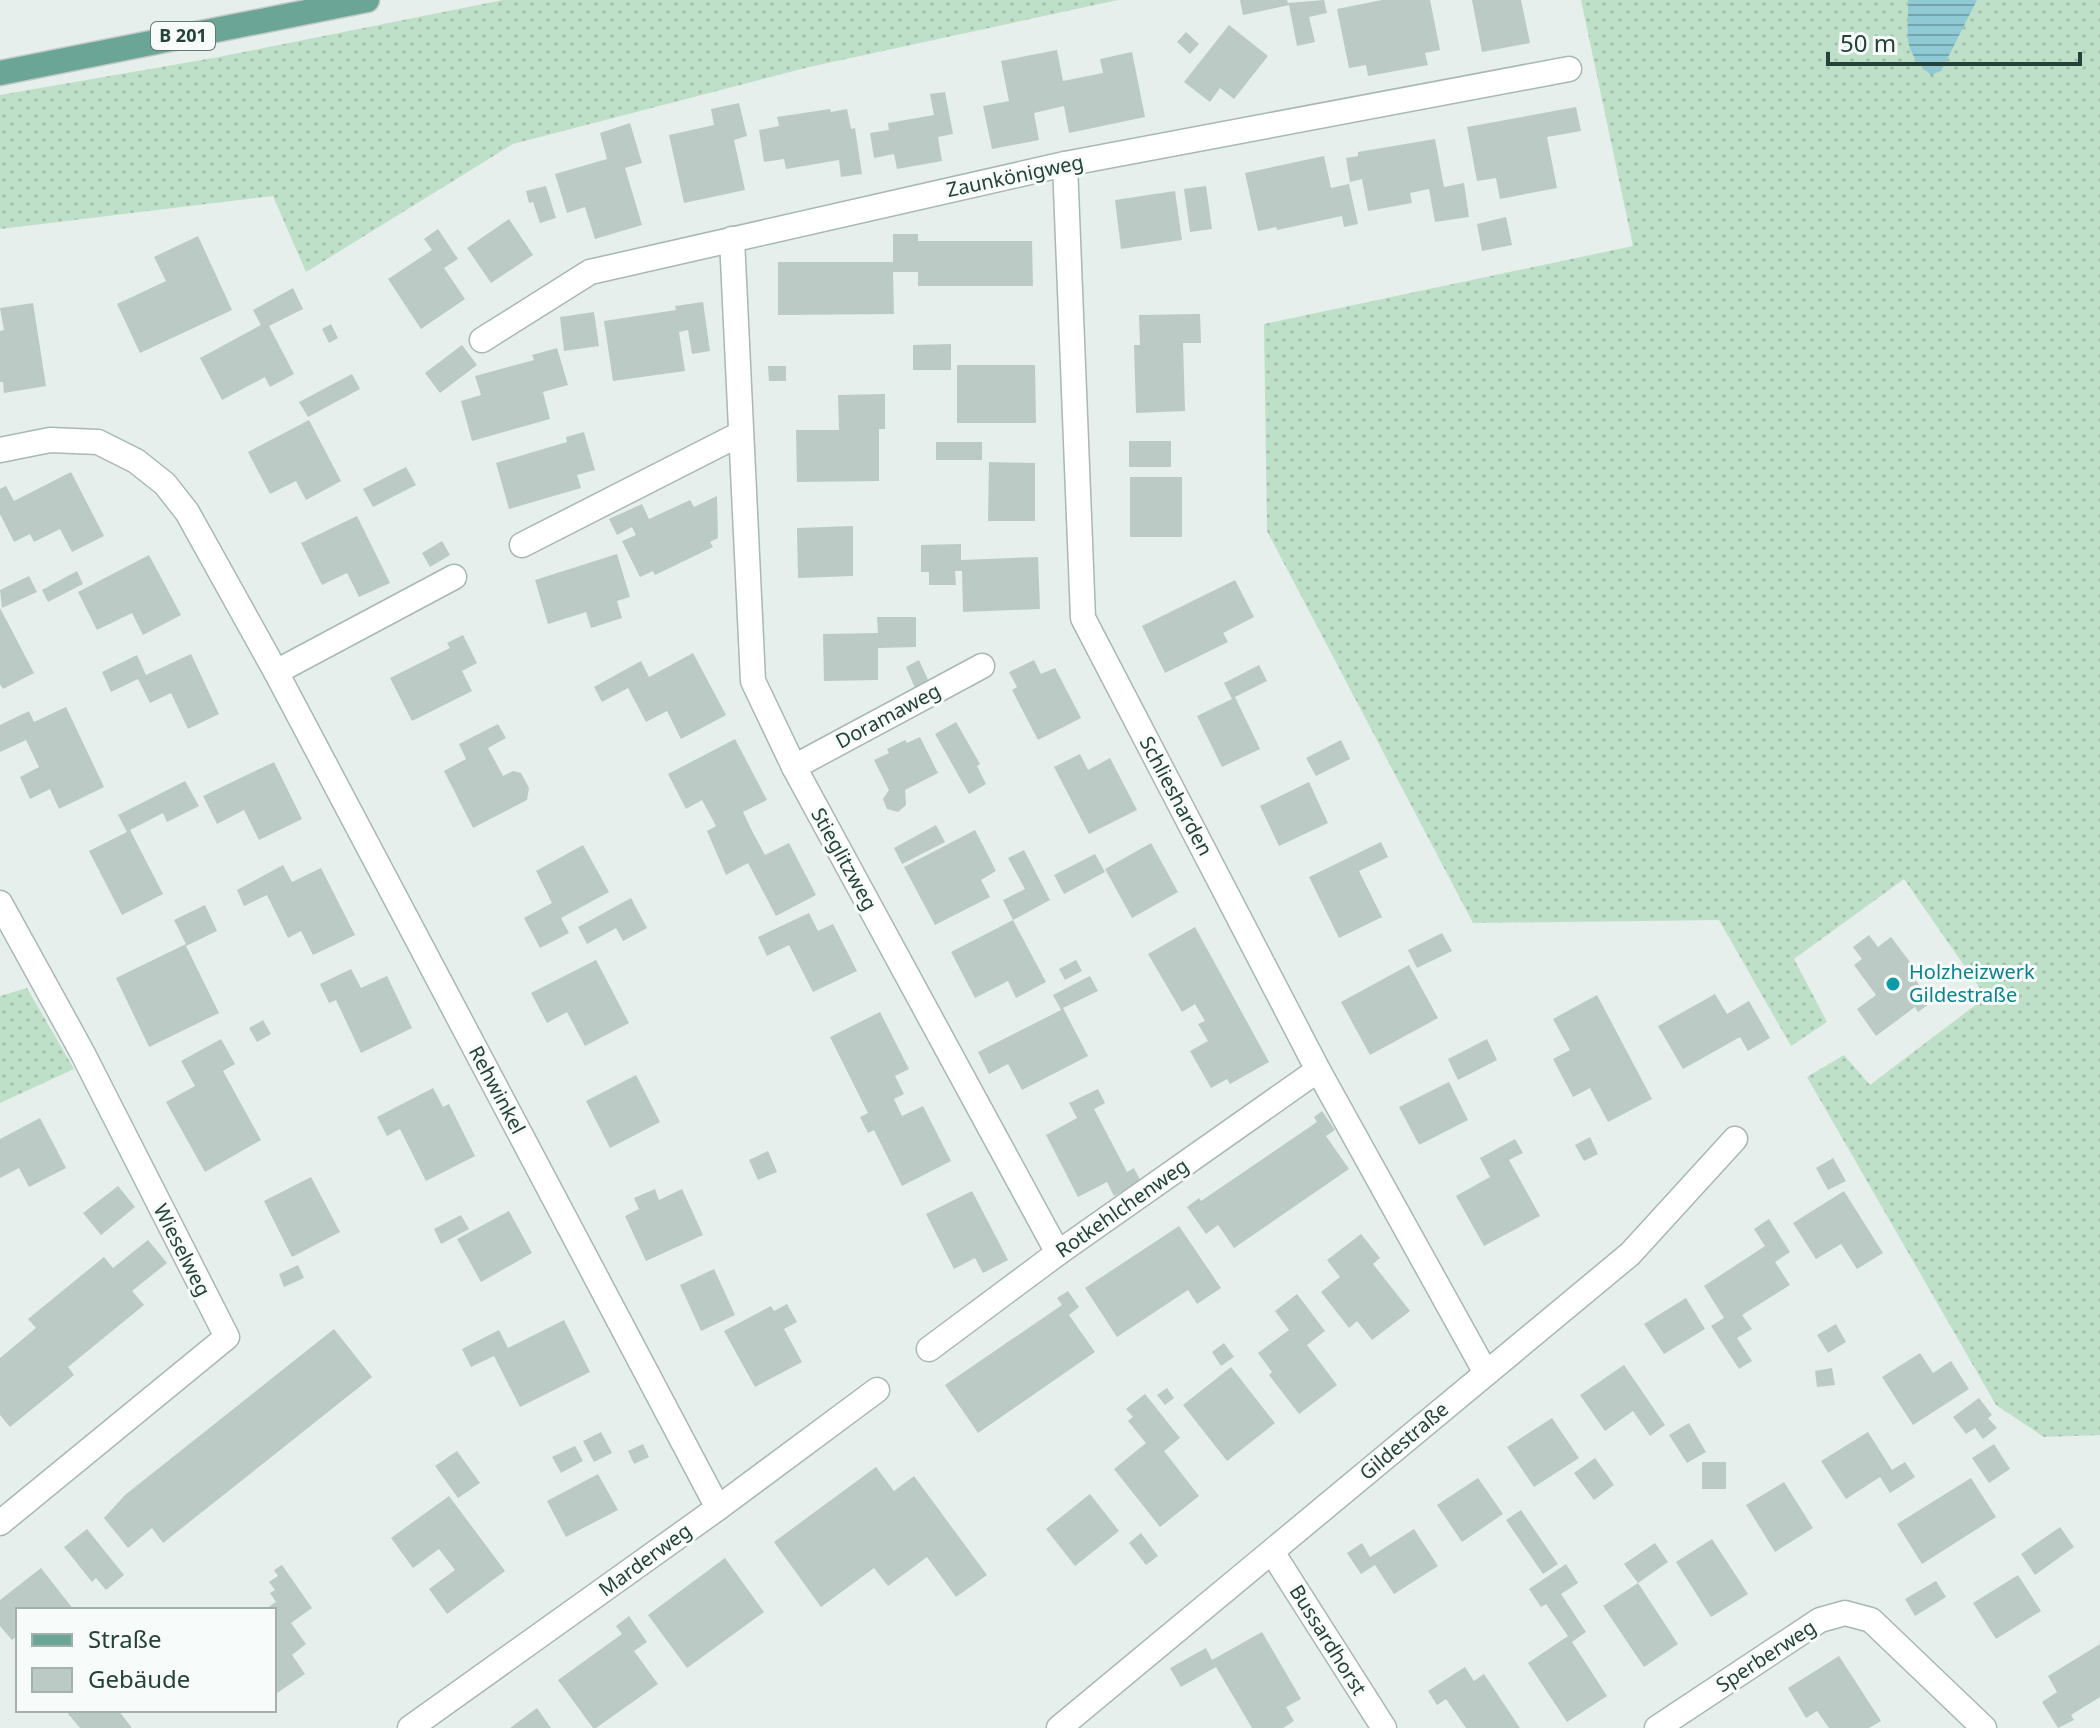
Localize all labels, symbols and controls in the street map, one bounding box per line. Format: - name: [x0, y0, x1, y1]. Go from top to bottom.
- scale bar: [1828, 16, 2080, 66]
- road number: B 201: [151, 22, 215, 50]
- text: 50 m: [1840, 26, 1896, 59]
- street label: Zaunkönigweg: [944, 148, 1086, 203]
- street label: Doramaweg: [831, 677, 945, 754]
- street label: Schliesharden: [1134, 731, 1219, 860]
- street label: Stieglitzweg: [805, 803, 884, 915]
- place label: Holzheizwerk Gildestraße: [1909, 958, 2035, 1008]
- marker: Holzheizwerk Gildestraße: [1884, 975, 1902, 993]
- street label: Rehwinkel: [463, 1041, 532, 1139]
- street label: Rotkehlchenweg: [1050, 1152, 1193, 1263]
- street label: Wieselweg: [148, 1199, 217, 1301]
- street label: Gildestraße: [1354, 1395, 1454, 1486]
- street label: Marderweg: [593, 1517, 696, 1602]
- street label: Bussardhorst: [1284, 1579, 1373, 1700]
- legend: [16, 1608, 276, 1712]
- street label: Sperberweg: [1711, 1613, 1821, 1698]
- text: Straße: [88, 1622, 161, 1655]
- text: Gebäude: [88, 1662, 190, 1695]

